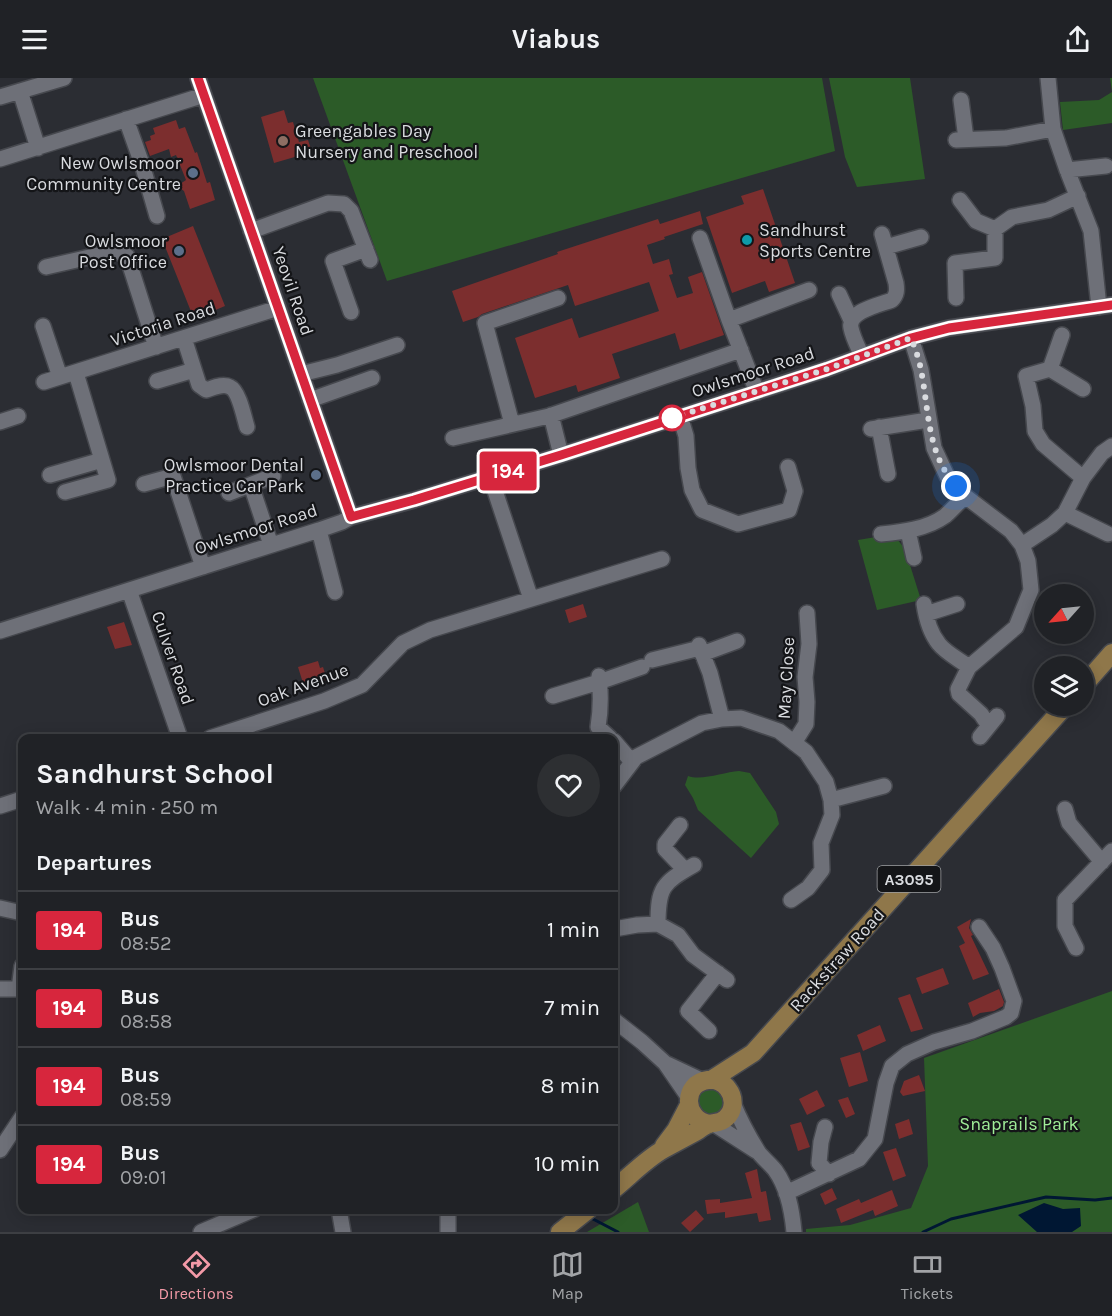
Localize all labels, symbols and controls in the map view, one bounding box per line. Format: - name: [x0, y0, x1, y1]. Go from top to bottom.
- icon: menu: [18, 23, 51, 56]
- text: Viabus: [512, 23, 600, 55]
- icon: share: [1061, 23, 1094, 56]
- place label: Greengables Day Nursery and Preschool: [295, 120, 478, 163]
- marker: Greengables Day Nursery and Preschool: [276, 134, 290, 148]
- place label: New Owlsmoor Community Centre: [26, 152, 181, 195]
- marker: New Owlsmoor Community Centre: [186, 166, 200, 180]
- place label: Sandhurst Sports Centre: [759, 219, 871, 262]
- place label: Owlsmoor Post Office: [79, 230, 167, 273]
- marker: Sandhurst Sports Centre: [740, 233, 754, 247]
- street label: Yeovil Road: [267, 243, 319, 339]
- marker: Owlsmoor Post Office: [172, 244, 186, 258]
- street label: Victoria Road: [108, 297, 218, 351]
- street label: Owlsmoor Road: [689, 342, 817, 402]
- unlabelled marker: [659, 405, 685, 431]
- line badge: 194: [474, 452, 542, 490]
- place label: Owlsmoor Dental Practice Car Park: [164, 454, 304, 497]
- text: 194: [492, 459, 524, 483]
- marker: Owlsmoor Dental Practice Car Park: [309, 468, 323, 482]
- your location: [941, 471, 971, 501]
- street label: Owlsmoor Road: [192, 499, 320, 559]
- north arrow: [1034, 584, 1094, 644]
- map controls: [1034, 584, 1094, 716]
- street label: Culver Road: [147, 608, 199, 708]
- street label: May Close: [773, 636, 799, 720]
- button: layers: [1034, 656, 1094, 716]
- street label: Oak Avenue: [255, 658, 351, 712]
- button: heart: [537, 754, 600, 817]
- text: Sandhurst School: [36, 757, 274, 790]
- text: Walk · 4 min · 250 m: [36, 796, 218, 819]
- text: Departures: [36, 850, 152, 876]
- road number: A3095: [878, 866, 940, 892]
- street label: Rackstraw Road: [785, 904, 889, 1016]
- text: Bus: [120, 906, 160, 932]
- text: 1 min: [547, 917, 600, 943]
- text: 194: [53, 918, 85, 942]
- text: 08:52: [120, 932, 172, 955]
- text: Bus: [120, 984, 160, 1010]
- text: 7 min: [544, 995, 600, 1021]
- text: 194: [53, 996, 85, 1020]
- text: 08:58: [120, 1010, 172, 1033]
- text: Bus: [120, 1062, 160, 1088]
- text: 8 min: [541, 1073, 600, 1099]
- text: 194: [53, 1074, 85, 1098]
- text: 08:59: [120, 1088, 172, 1111]
- park label: Snaprails Park: [959, 1113, 1079, 1135]
- text: Bus: [120, 1140, 160, 1166]
- text: 10 min: [534, 1151, 600, 1177]
- text: 194: [53, 1152, 85, 1176]
- text: 09:01: [120, 1166, 167, 1189]
- tab: Directions: [159, 1248, 234, 1303]
- tab: Map: [551, 1248, 584, 1303]
- tab: Tickets: [901, 1248, 953, 1303]

